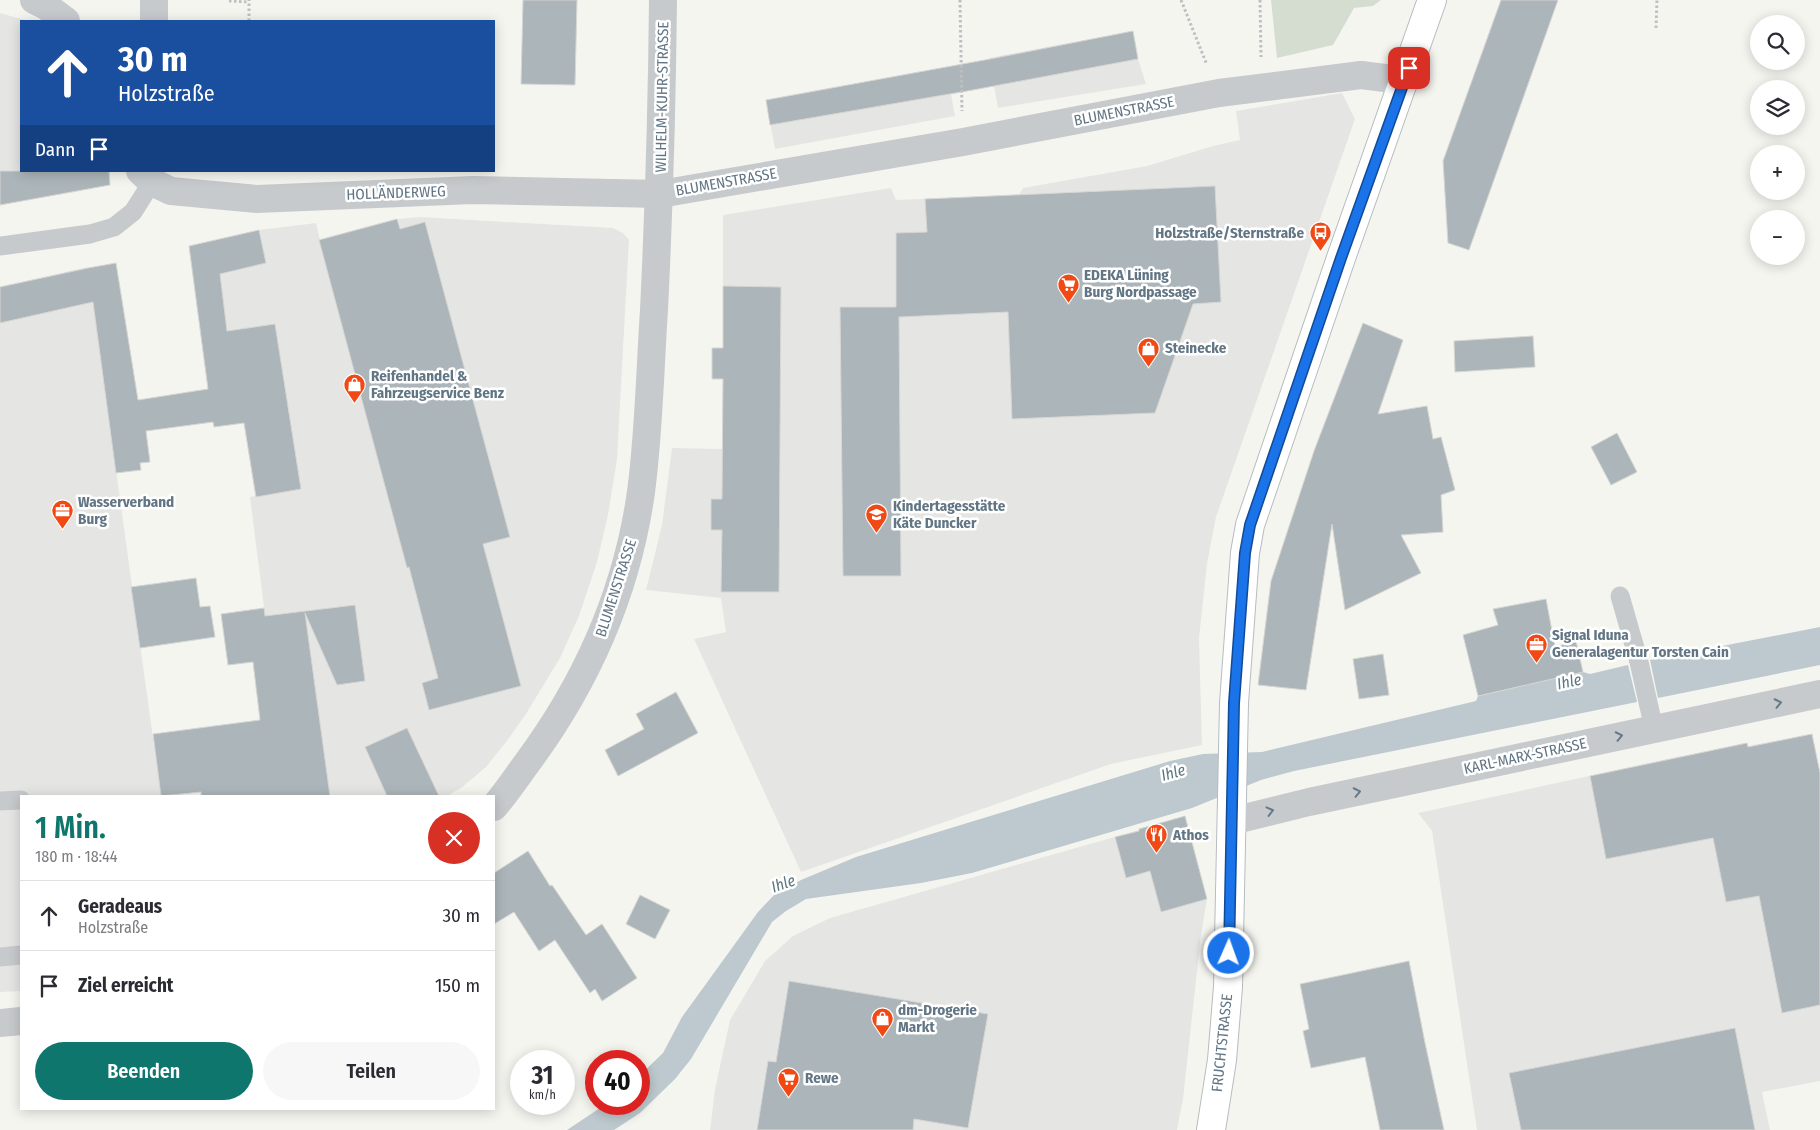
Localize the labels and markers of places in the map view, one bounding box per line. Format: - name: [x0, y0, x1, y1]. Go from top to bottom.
- pin: [1388, 47, 1430, 89]
- bus stop icon: Holzstraße/Sternstraße: [1308, 221, 1332, 252]
- place label: Holzstraße/Sternstraße: [1155, 224, 1304, 242]
- place label: EDEKA Lüning Burg Nordpassage: [1084, 266, 1197, 301]
- supermarket icon: EDEKA Lüning Burg Nordpassage: [1056, 272, 1080, 303]
- shop icon: Steinecke: [1137, 336, 1161, 367]
- place label: Steinecke: [1165, 339, 1227, 357]
- place label: Reifenhandel & Fahrzeugservice Benz: [371, 367, 505, 402]
- shop icon: Reifenhandel & Fahrzeugservice Benz: [343, 373, 367, 404]
- place label: Wasserverband Burg: [78, 493, 174, 528]
- place label: Kindertagesstätte Käte Duncker: [893, 497, 1006, 532]
- office icon: Wasserverband Burg: [50, 499, 74, 530]
- school or university icon: Kindertagesstätte Käte Duncker: [865, 503, 889, 534]
- place label: Signal Iduna Generalagentur Torsten Cain: [1552, 626, 1729, 661]
- office icon: Signal Iduna Generalagentur Torsten Cain: [1524, 632, 1548, 663]
- restaurant icon: Athos: [1145, 823, 1169, 854]
- place label: Athos: [1172, 826, 1209, 844]
- place label: dm-Drogerie Markt: [898, 1001, 977, 1036]
- shop icon: dm-Drogerie Markt: [870, 1007, 894, 1038]
- supermarket icon: Rewe: [777, 1066, 801, 1097]
- place label: Rewe: [805, 1069, 839, 1087]

